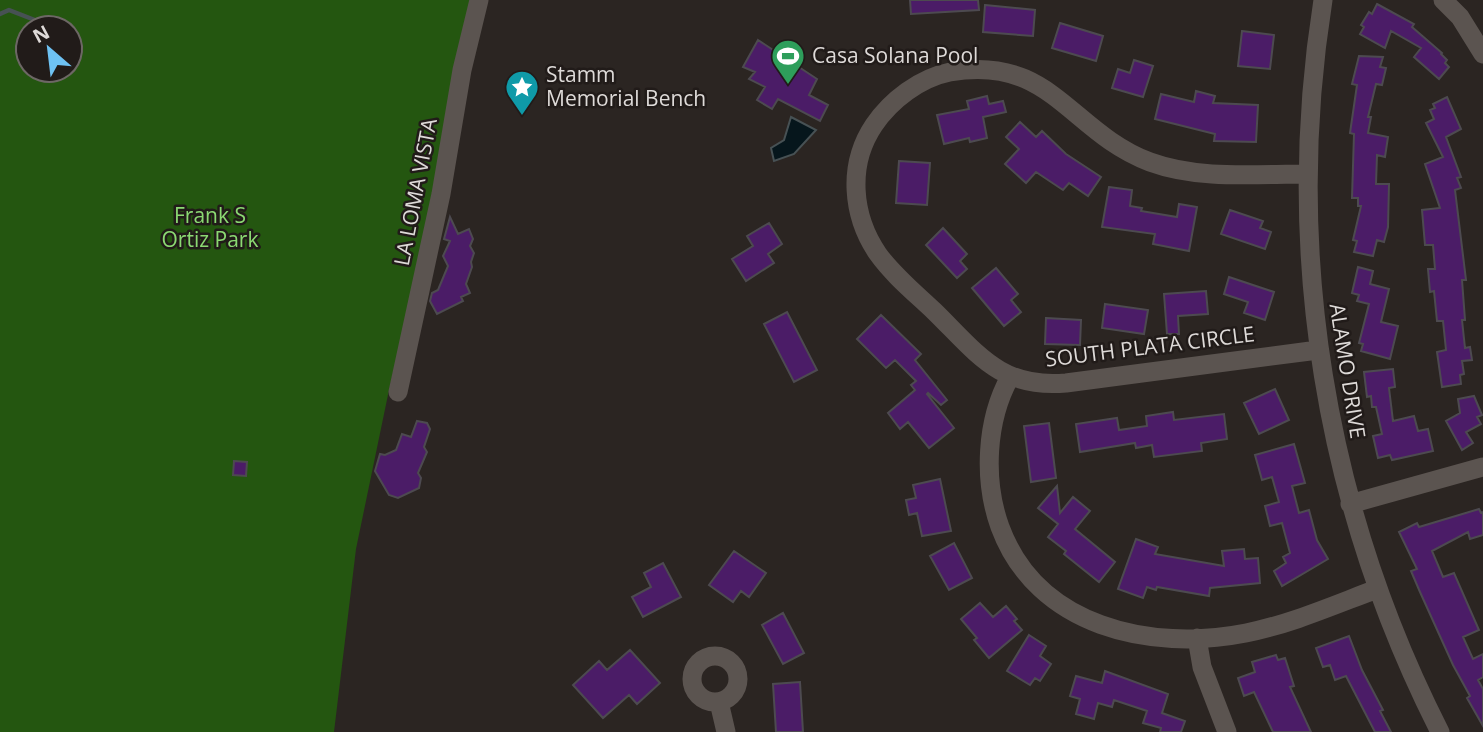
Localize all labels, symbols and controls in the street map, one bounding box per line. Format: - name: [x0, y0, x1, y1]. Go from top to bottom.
- north arrow: [14, 14, 84, 84]
- text: N: [28, 19, 54, 49]
- sports icon: Casa Solana Pool: [769, 37, 807, 86]
- place label: Casa Solana Pool: [812, 41, 978, 69]
- place label: Stamm Memorial Bench: [546, 60, 706, 112]
- place icon: Stamm Memorial Bench: [503, 68, 541, 117]
- street label: LA LOMA VISTA: [387, 115, 443, 268]
- park label: Frank S Ortiz Park: [162, 201, 258, 253]
- street label: ALAMO DRIVE: [1323, 301, 1372, 440]
- street label: SOUTH PLATA CIRCLE: [1044, 319, 1256, 373]

